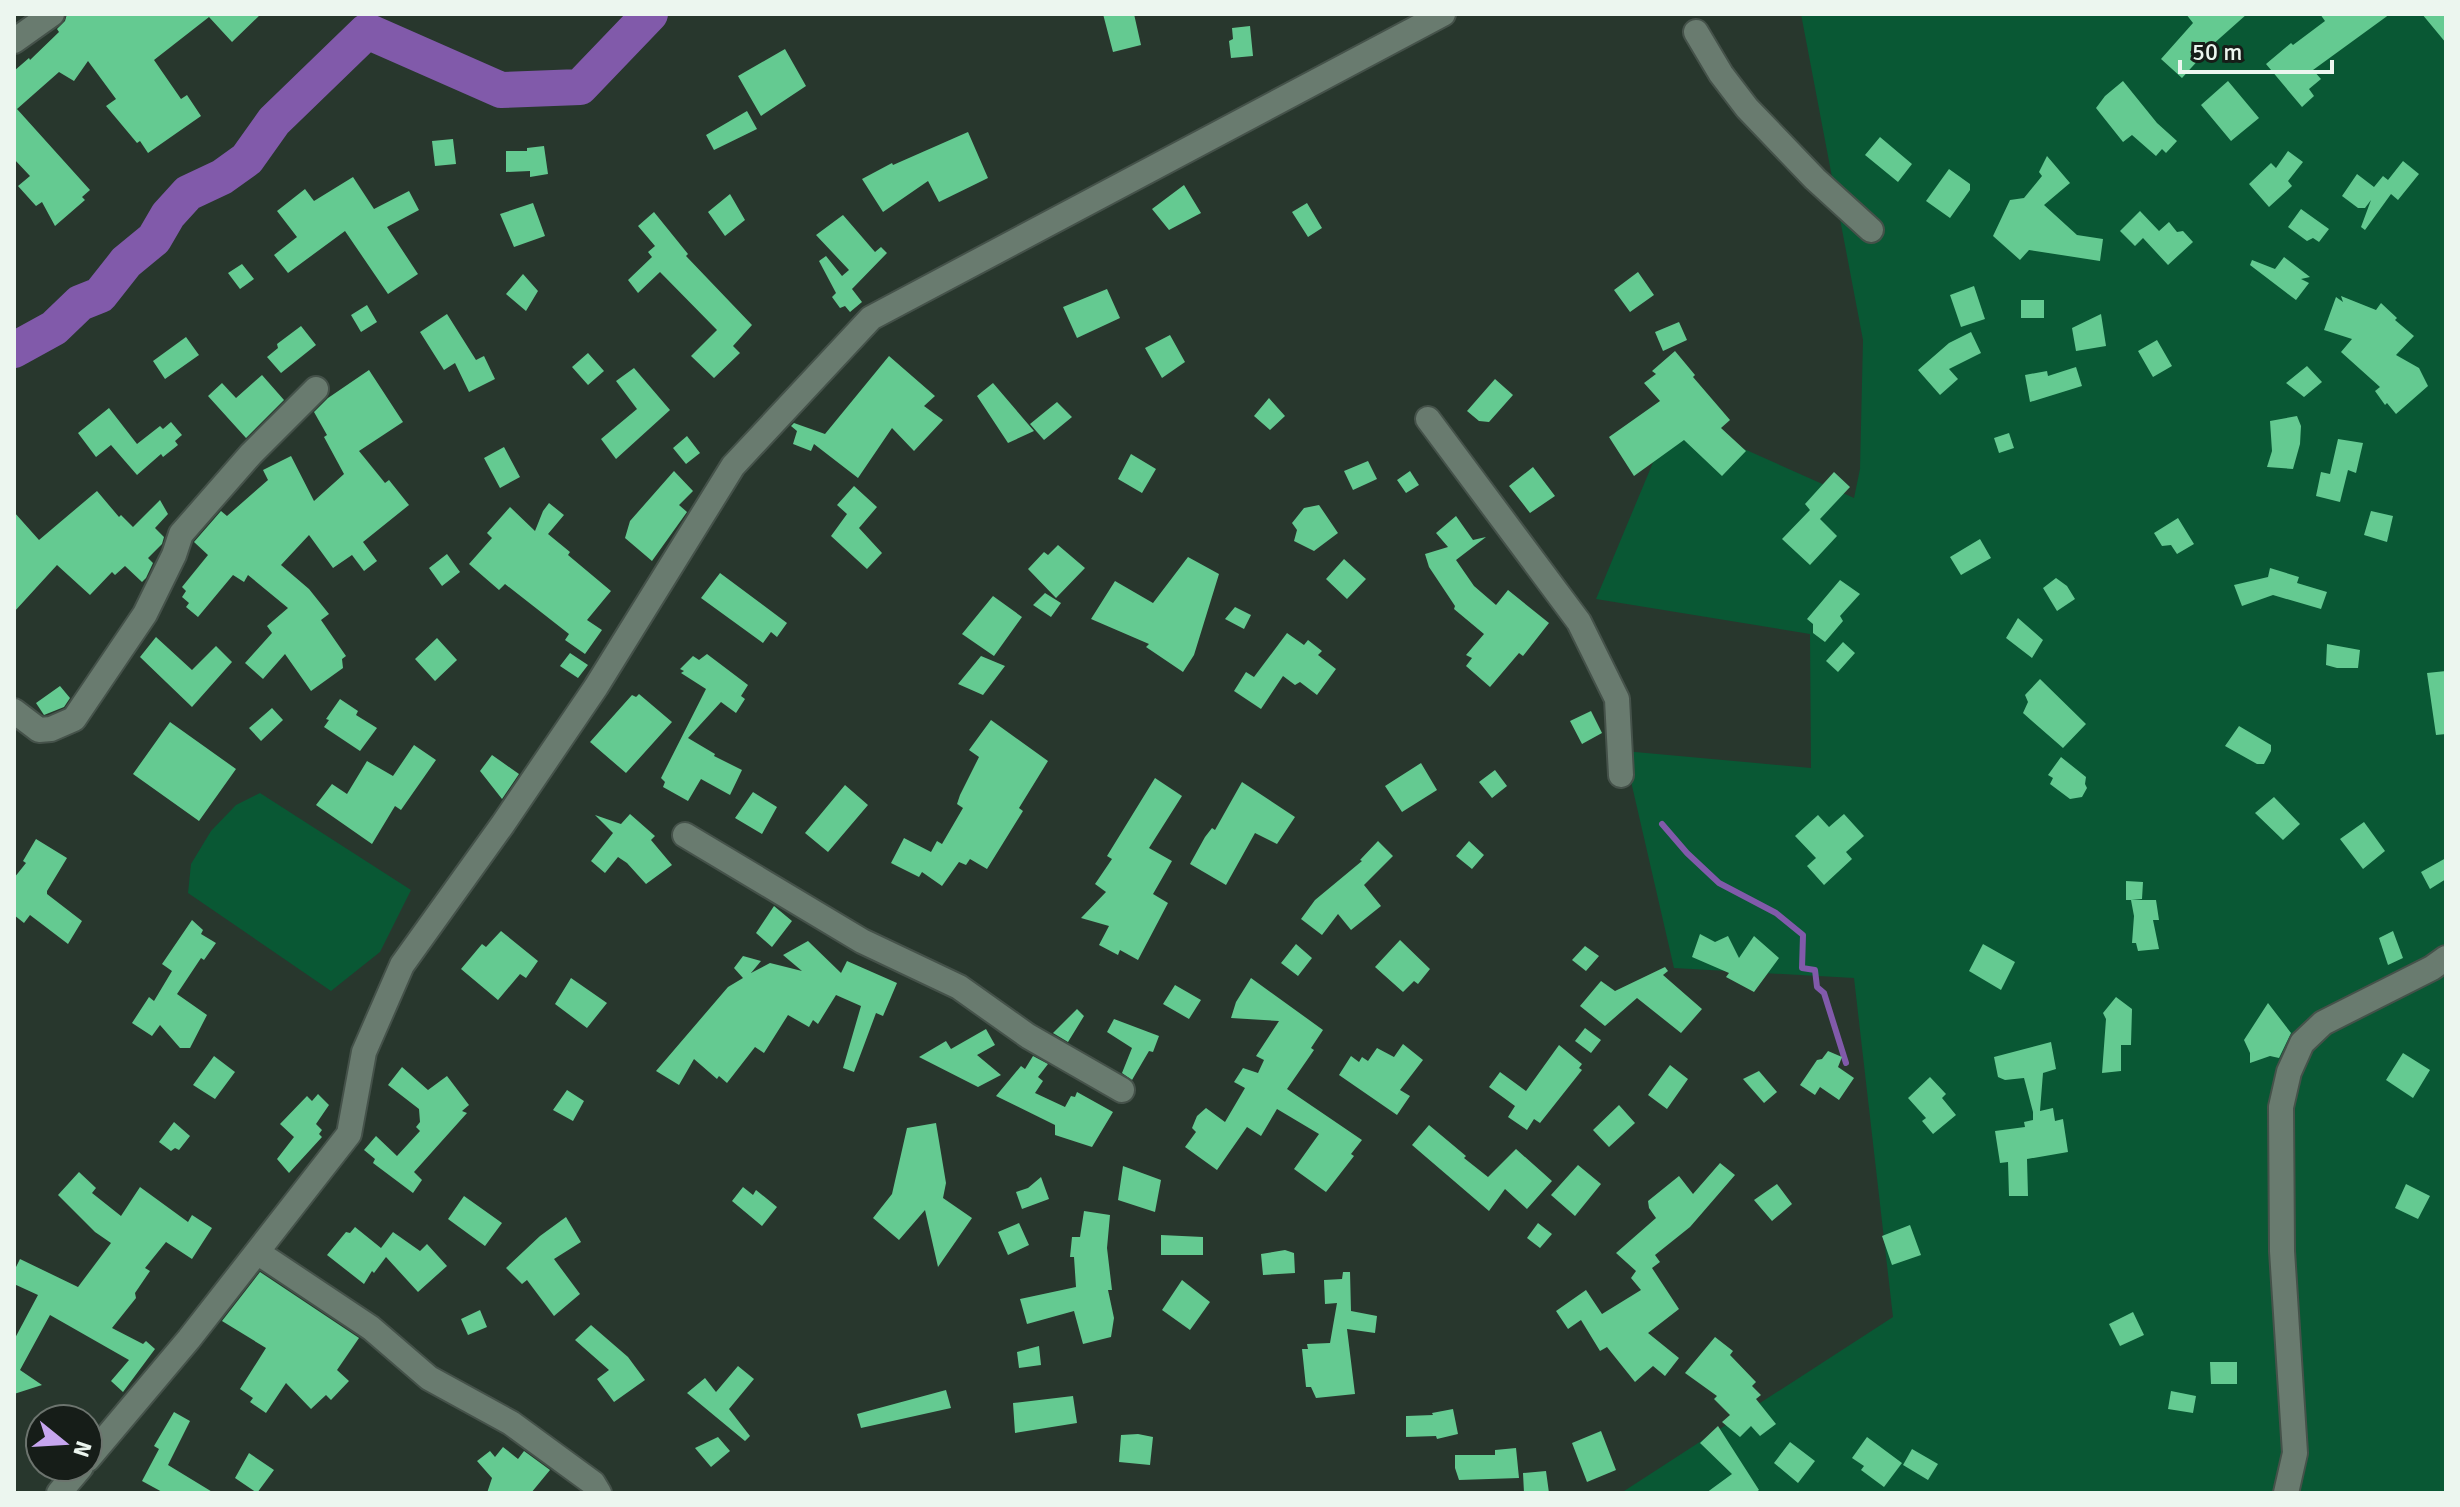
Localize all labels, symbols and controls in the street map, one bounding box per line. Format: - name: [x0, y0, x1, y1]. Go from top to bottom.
- scale bar: [2180, 24, 2332, 74]
- text: 50 m: [2192, 37, 2242, 67]
- north arrow: [24, 1403, 104, 1483]
- text: N: [67, 1438, 98, 1460]

